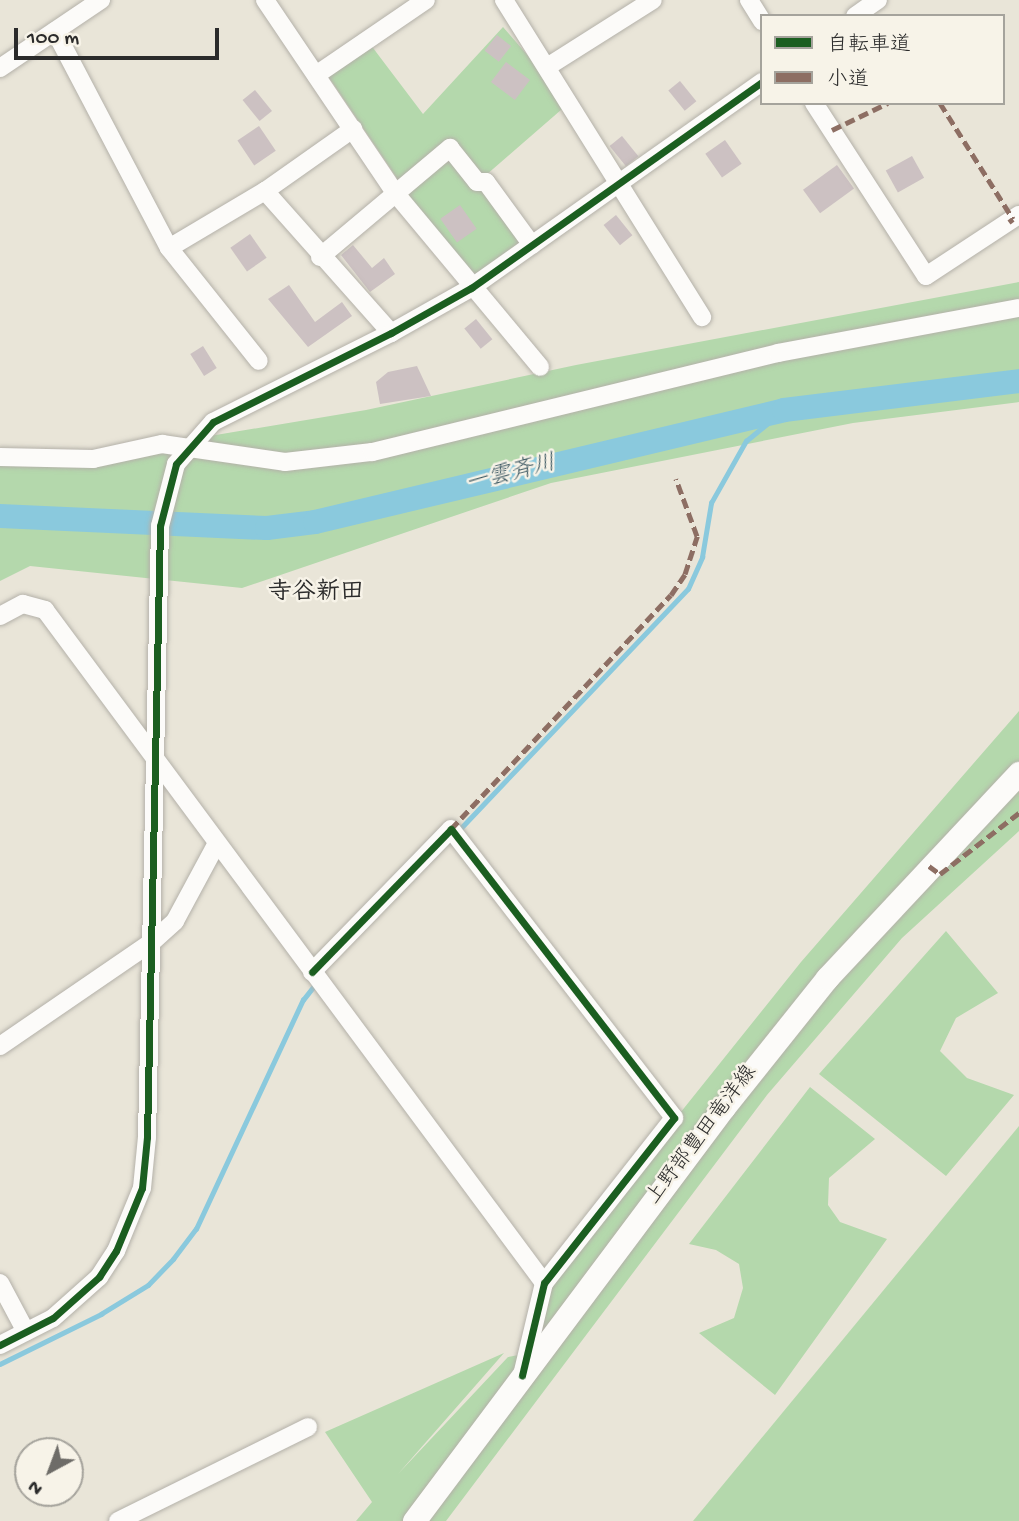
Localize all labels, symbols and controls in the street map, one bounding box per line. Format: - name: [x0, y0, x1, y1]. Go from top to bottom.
- scale bar: [18, 14, 222, 58]
- legend: [760, 14, 1005, 105]
- text: 100 m: [27, 27, 79, 52]
- text: 自転車道: [827, 34, 911, 59]
- text: 小道: [827, 69, 869, 94]
- water label: 一雲斉川: [463, 450, 559, 500]
- district label: 寺谷新田: [268, 580, 364, 608]
- street label: 上野部豊田竜洋線: [642, 1061, 764, 1211]
- north arrow: [14, 1437, 84, 1507]
- text: N: [24, 1474, 48, 1499]

